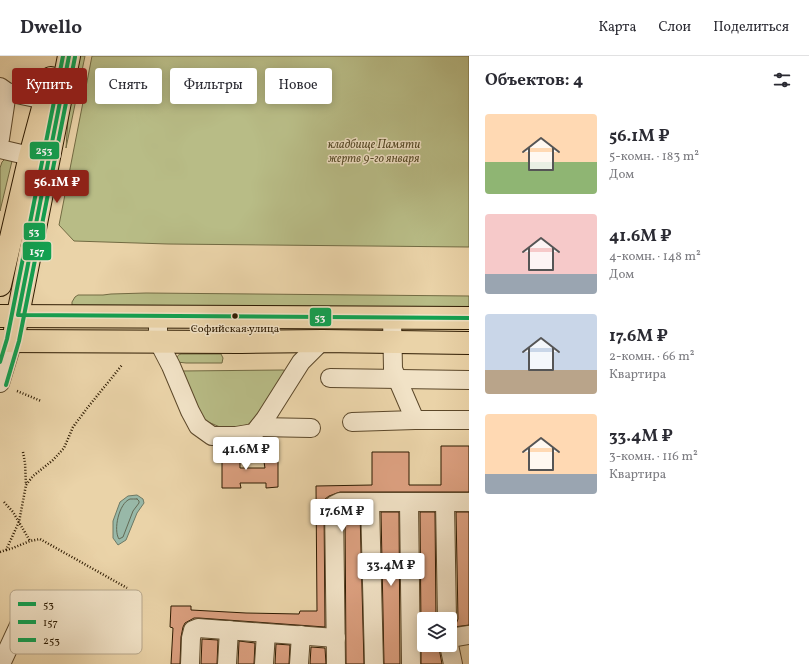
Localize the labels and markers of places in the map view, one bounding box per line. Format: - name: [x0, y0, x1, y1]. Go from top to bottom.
- pin: 56.1M ₽: [20, 170, 94, 204]
- marker: Софийская улица: [230, 311, 240, 321]
- place label: Софийская улица: [191, 322, 280, 337]
- pin: 41.6M ₽: [209, 437, 283, 471]
- pin: 17.6M ₽: [305, 499, 379, 533]
- pin: 33.4M ₽: [354, 553, 428, 587]

